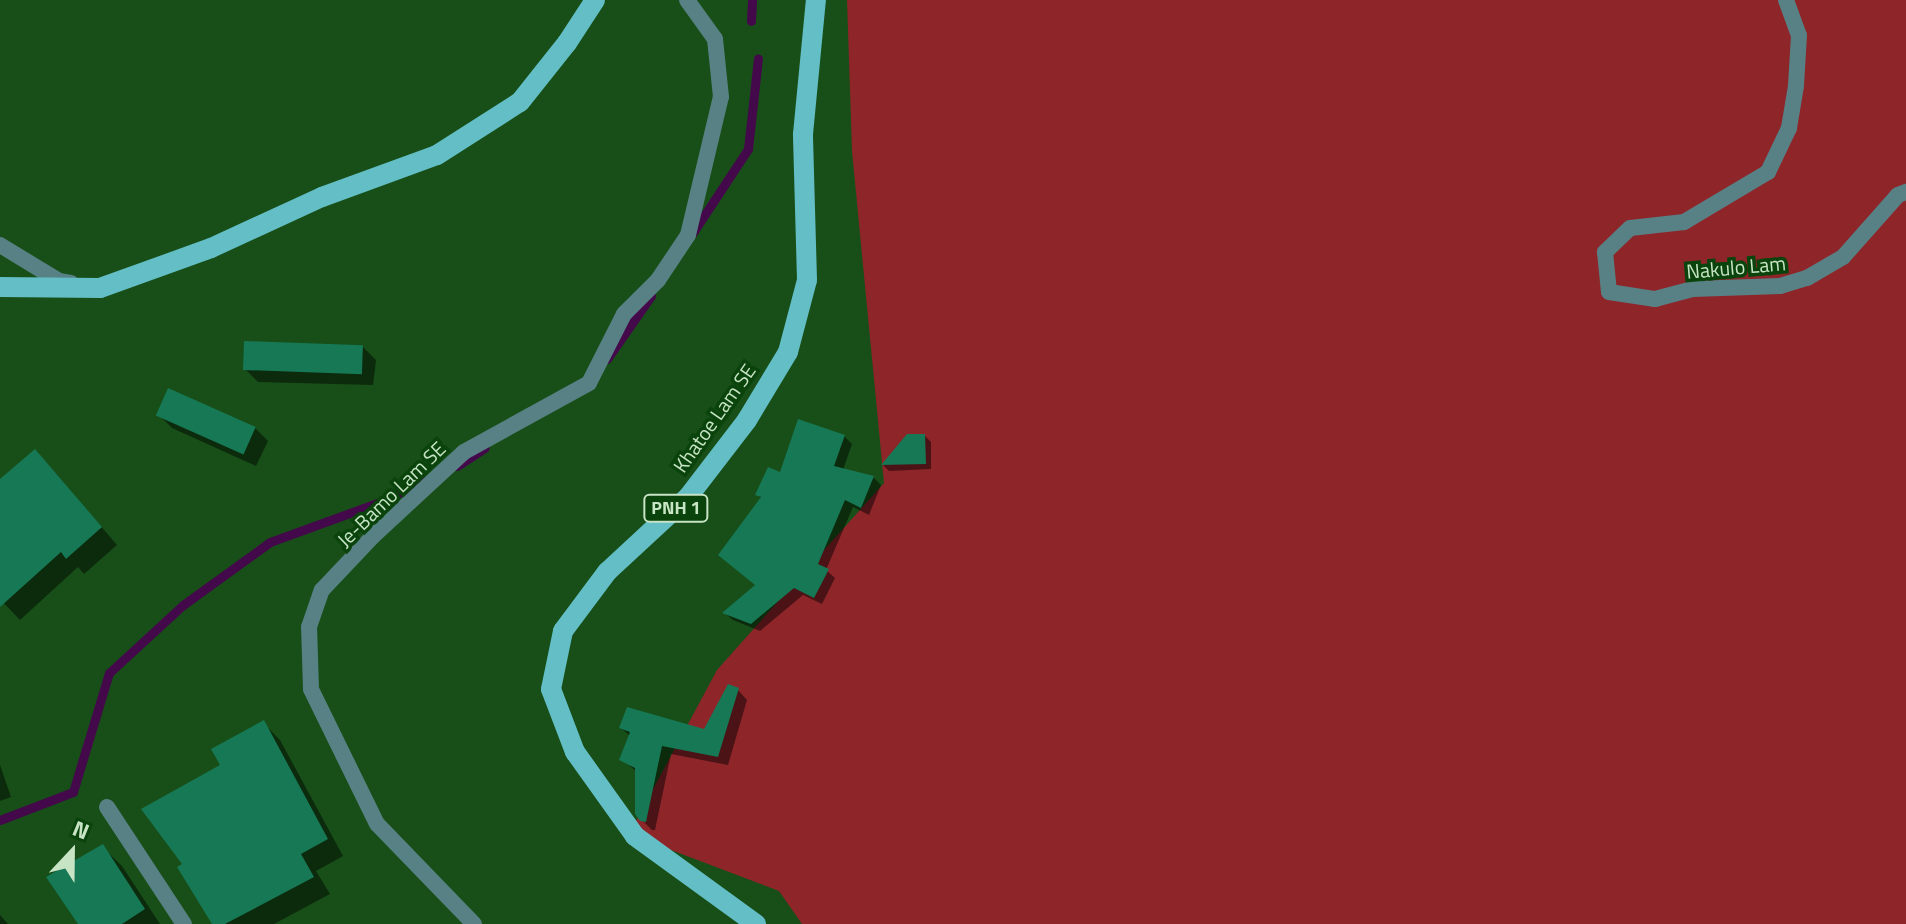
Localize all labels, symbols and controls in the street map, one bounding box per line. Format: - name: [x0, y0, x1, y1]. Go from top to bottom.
- street label: Nakulo Lam: [1685, 251, 1787, 283]
- street label: Khatoe Lam SE: [668, 359, 760, 477]
- street label: Je-Bamo Lam SE: [332, 436, 450, 552]
- road number: PNH 1: [642, 494, 710, 522]
- text: N: [68, 811, 94, 848]
- north arrow: [32, 812, 112, 892]

